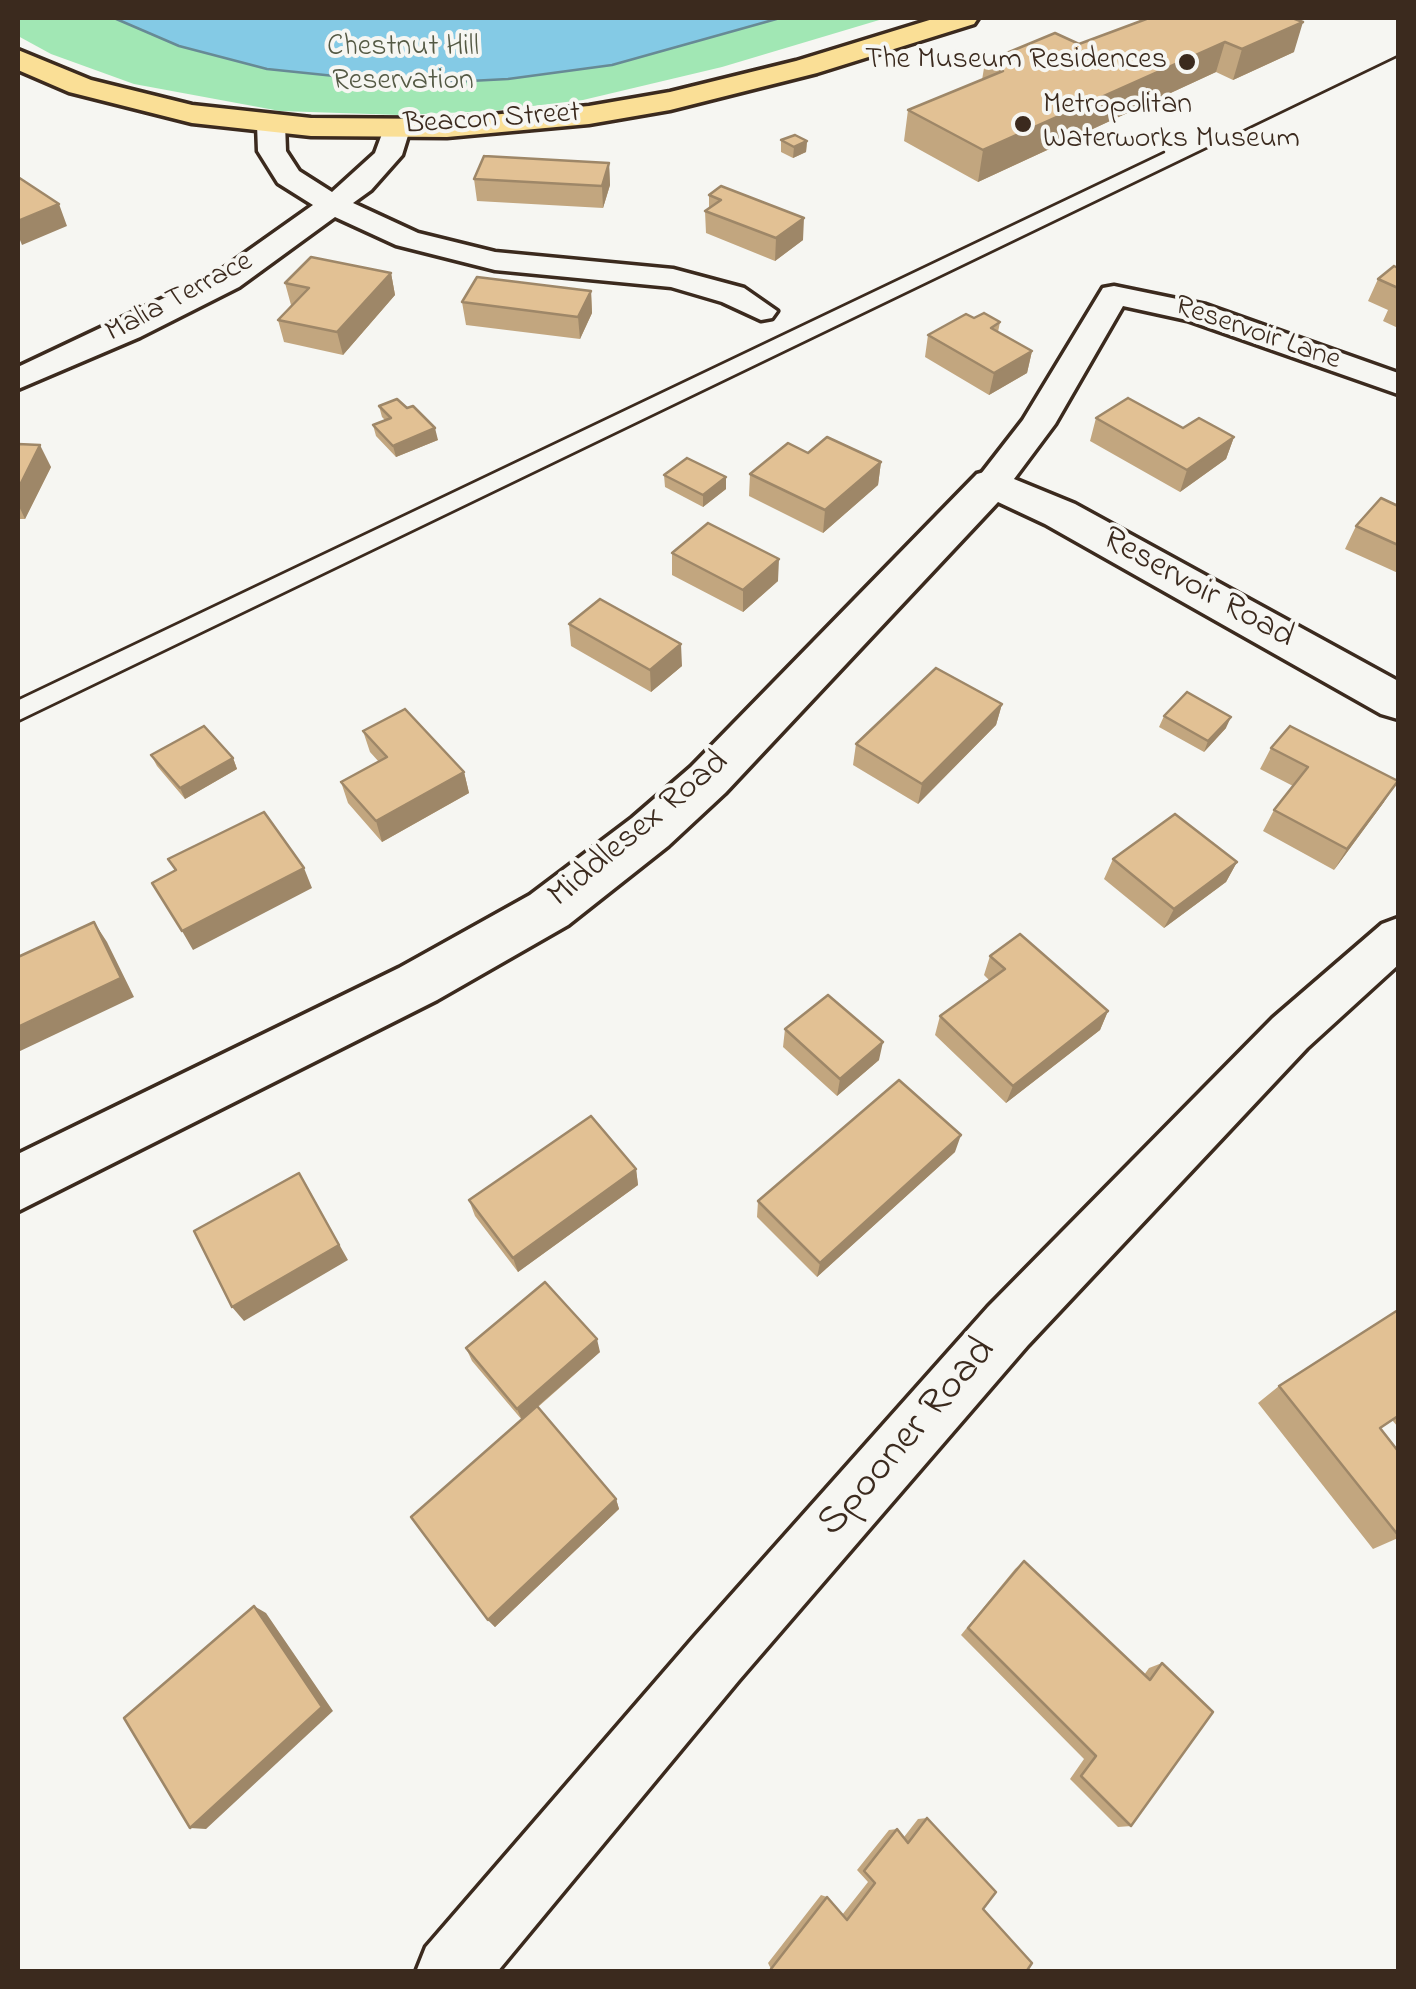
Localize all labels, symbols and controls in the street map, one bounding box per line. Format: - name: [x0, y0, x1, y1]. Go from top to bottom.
- park label: Chestnut Hill Reservation: [327, 31, 479, 102]
- place label: The Museum Residences: [865, 44, 1167, 80]
- marker: The Museum Residences: [1176, 51, 1198, 73]
- place label: Metropolitan Waterworks Museum: [1043, 89, 1300, 160]
- street label: Beacon Street: [403, 97, 581, 145]
- marker: Metropolitan Waterworks Museum: [1012, 113, 1034, 135]
- street label: Malia Terrace: [101, 245, 259, 353]
- street label: Reservoir Lane: [1169, 290, 1345, 380]
- street label: Reservoir Road: [1094, 520, 1300, 660]
- street label: Middlesex Road: [541, 743, 739, 919]
- street label: Spooner Road: [809, 1329, 1009, 1549]

